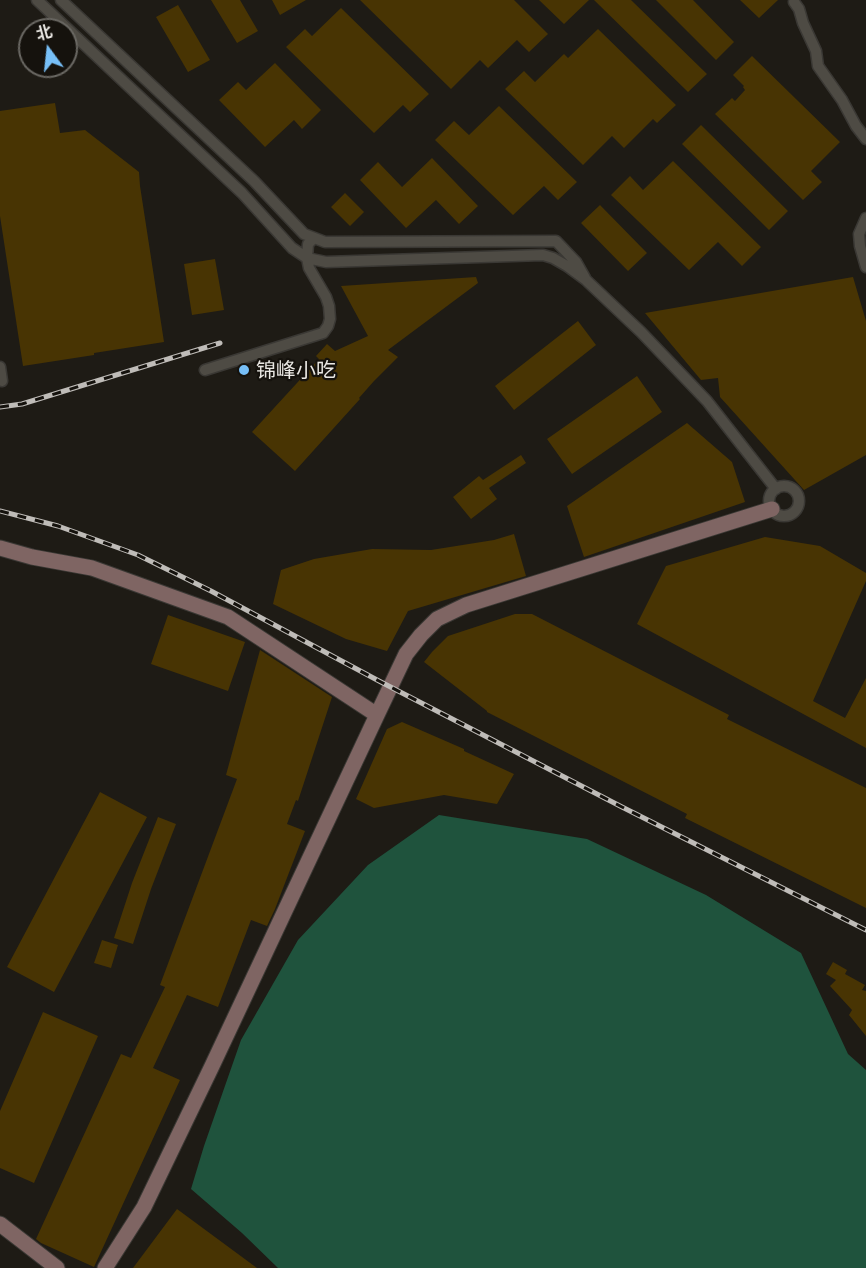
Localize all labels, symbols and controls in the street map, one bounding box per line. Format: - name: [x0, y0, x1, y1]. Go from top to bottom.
- north arrow: [18, 18, 78, 78]
- text: 北: [34, 21, 54, 43]
- place label: 锦峰小吃: [256, 358, 336, 382]
- marker: 锦峰小吃: [237, 363, 251, 377]

